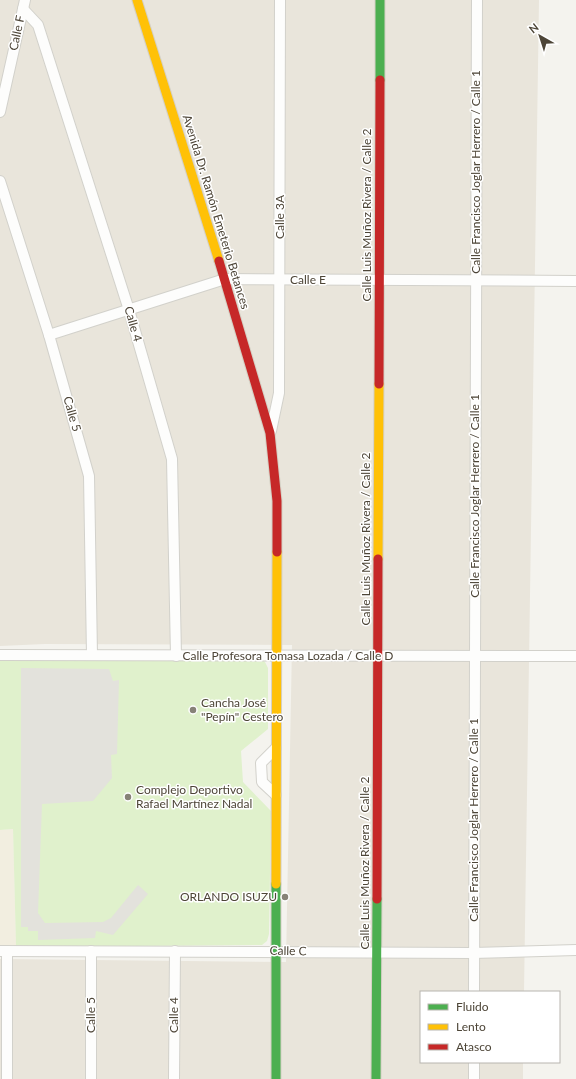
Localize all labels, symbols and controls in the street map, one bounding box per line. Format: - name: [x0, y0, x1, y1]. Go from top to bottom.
- street label: Calle F: [5, 14, 28, 52]
- north arrow: [520, 16, 560, 56]
- text: N: [526, 20, 541, 36]
- street label: Calle Francisco Joglar Herrero / Calle 1: [468, 70, 483, 274]
- street label: Avenida Dr. Ramón Emeterio Betances: [180, 113, 253, 311]
- street label: Calle Luis Muñoz Rivera / Calle 2: [359, 129, 374, 301]
- street label: Calle 3A: [272, 194, 287, 239]
- street label: Calle E: [290, 272, 326, 287]
- street label: Calle 4: [121, 304, 146, 343]
- street label: Calle 5: [60, 394, 85, 433]
- street label: Calle Francisco Joglar Herrero / Calle 1: [467, 394, 482, 598]
- street label: Calle Luis Muñoz Rivera / Calle 2: [358, 453, 373, 625]
- street label: Calle Profesora Tomasa Lozada / Calle D: [183, 648, 393, 663]
- place label: Cancha José "Pepín" Cestero: [201, 695, 284, 724]
- marker: Cancha José "Pepín" Cestero: [188, 705, 198, 715]
- street label: Calle Francisco Joglar Herrero / Calle 1: [466, 718, 481, 922]
- street label: Calle Luis Muñoz Rivera / Calle 2: [357, 777, 372, 949]
- place label: Complejo Deportivo Rafael Martínez Nadal: [136, 782, 252, 811]
- marker: Complejo Deportivo Rafael Martínez Nadal: [123, 792, 133, 802]
- place label: ORLANDO ISUZU: [180, 889, 277, 904]
- marker: ORLANDO ISUZU: [280, 892, 290, 902]
- street label: Calle C: [269, 943, 307, 958]
- legend: [420, 991, 560, 1063]
- street label: Calle 5: [83, 997, 98, 1033]
- street label: Calle 4: [166, 997, 181, 1033]
- text: Fluido: [456, 999, 489, 1014]
- text: Lento: [456, 1019, 486, 1034]
- text: Atasco: [456, 1039, 492, 1054]

